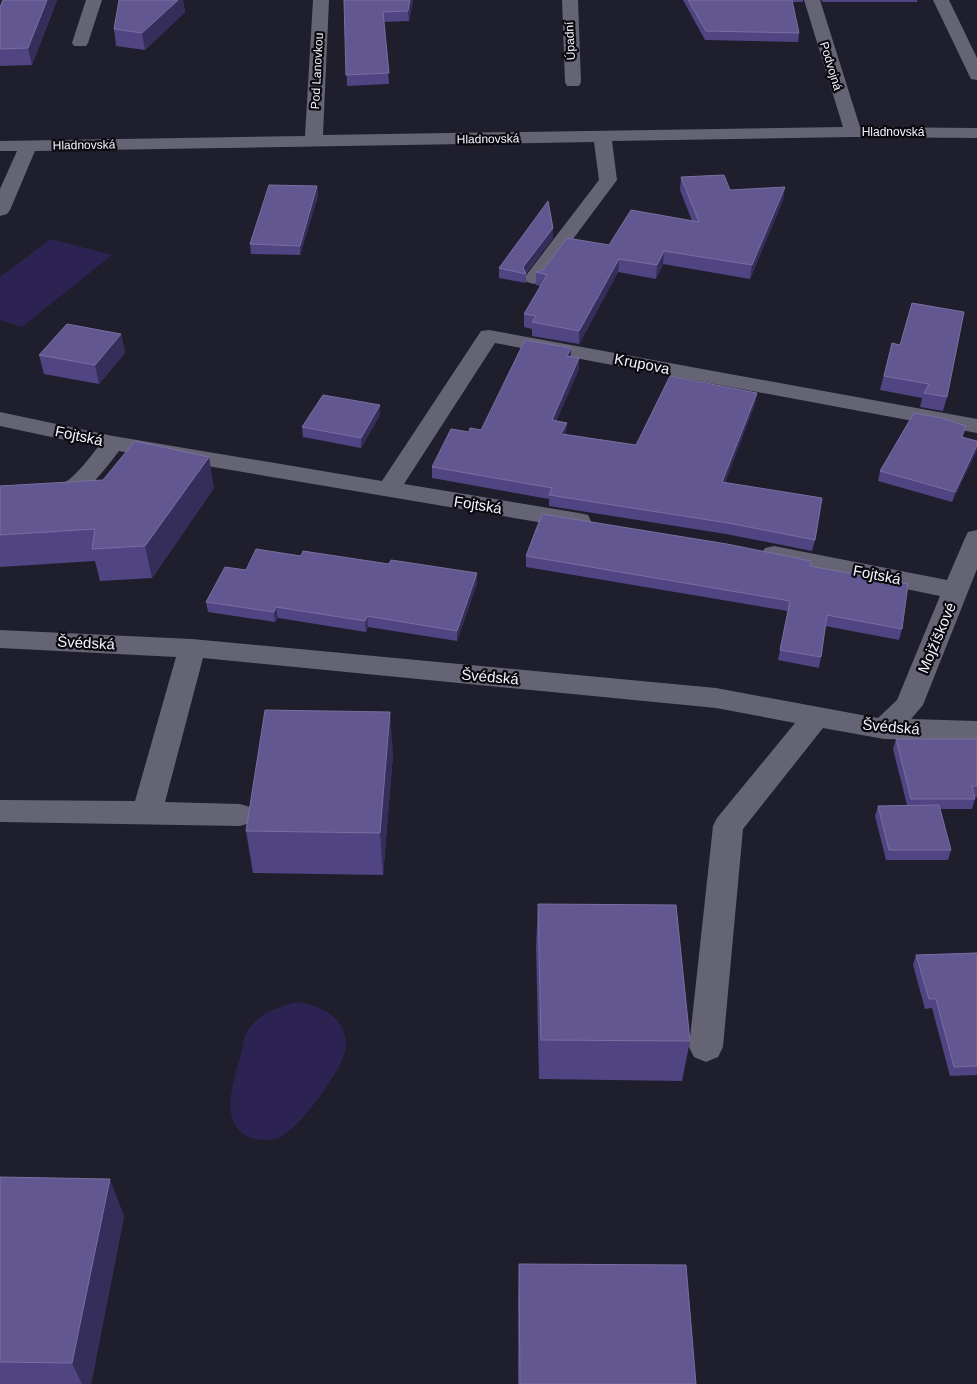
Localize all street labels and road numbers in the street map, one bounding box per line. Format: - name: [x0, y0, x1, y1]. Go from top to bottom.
- street label: Úpadní: [561, 21, 578, 61]
- street label: Pod Lanovkou: [308, 32, 326, 110]
- street label: Podvojná: [817, 40, 845, 92]
- street label: Hladnovská: [862, 125, 925, 139]
- street label: Hladnovská: [457, 131, 520, 147]
- street label: Hladnovská: [53, 137, 116, 153]
- street label: Krupova: [613, 350, 672, 377]
- street label: Fojtská: [54, 422, 105, 449]
- street label: Fojtská: [453, 492, 504, 517]
- street label: Fojtská: [852, 562, 903, 588]
- street label: Mojžíškové: [914, 600, 959, 676]
- street label: Švédská: [57, 633, 116, 653]
- street label: Švédská: [461, 666, 520, 688]
- street label: Švédská: [862, 716, 921, 738]

